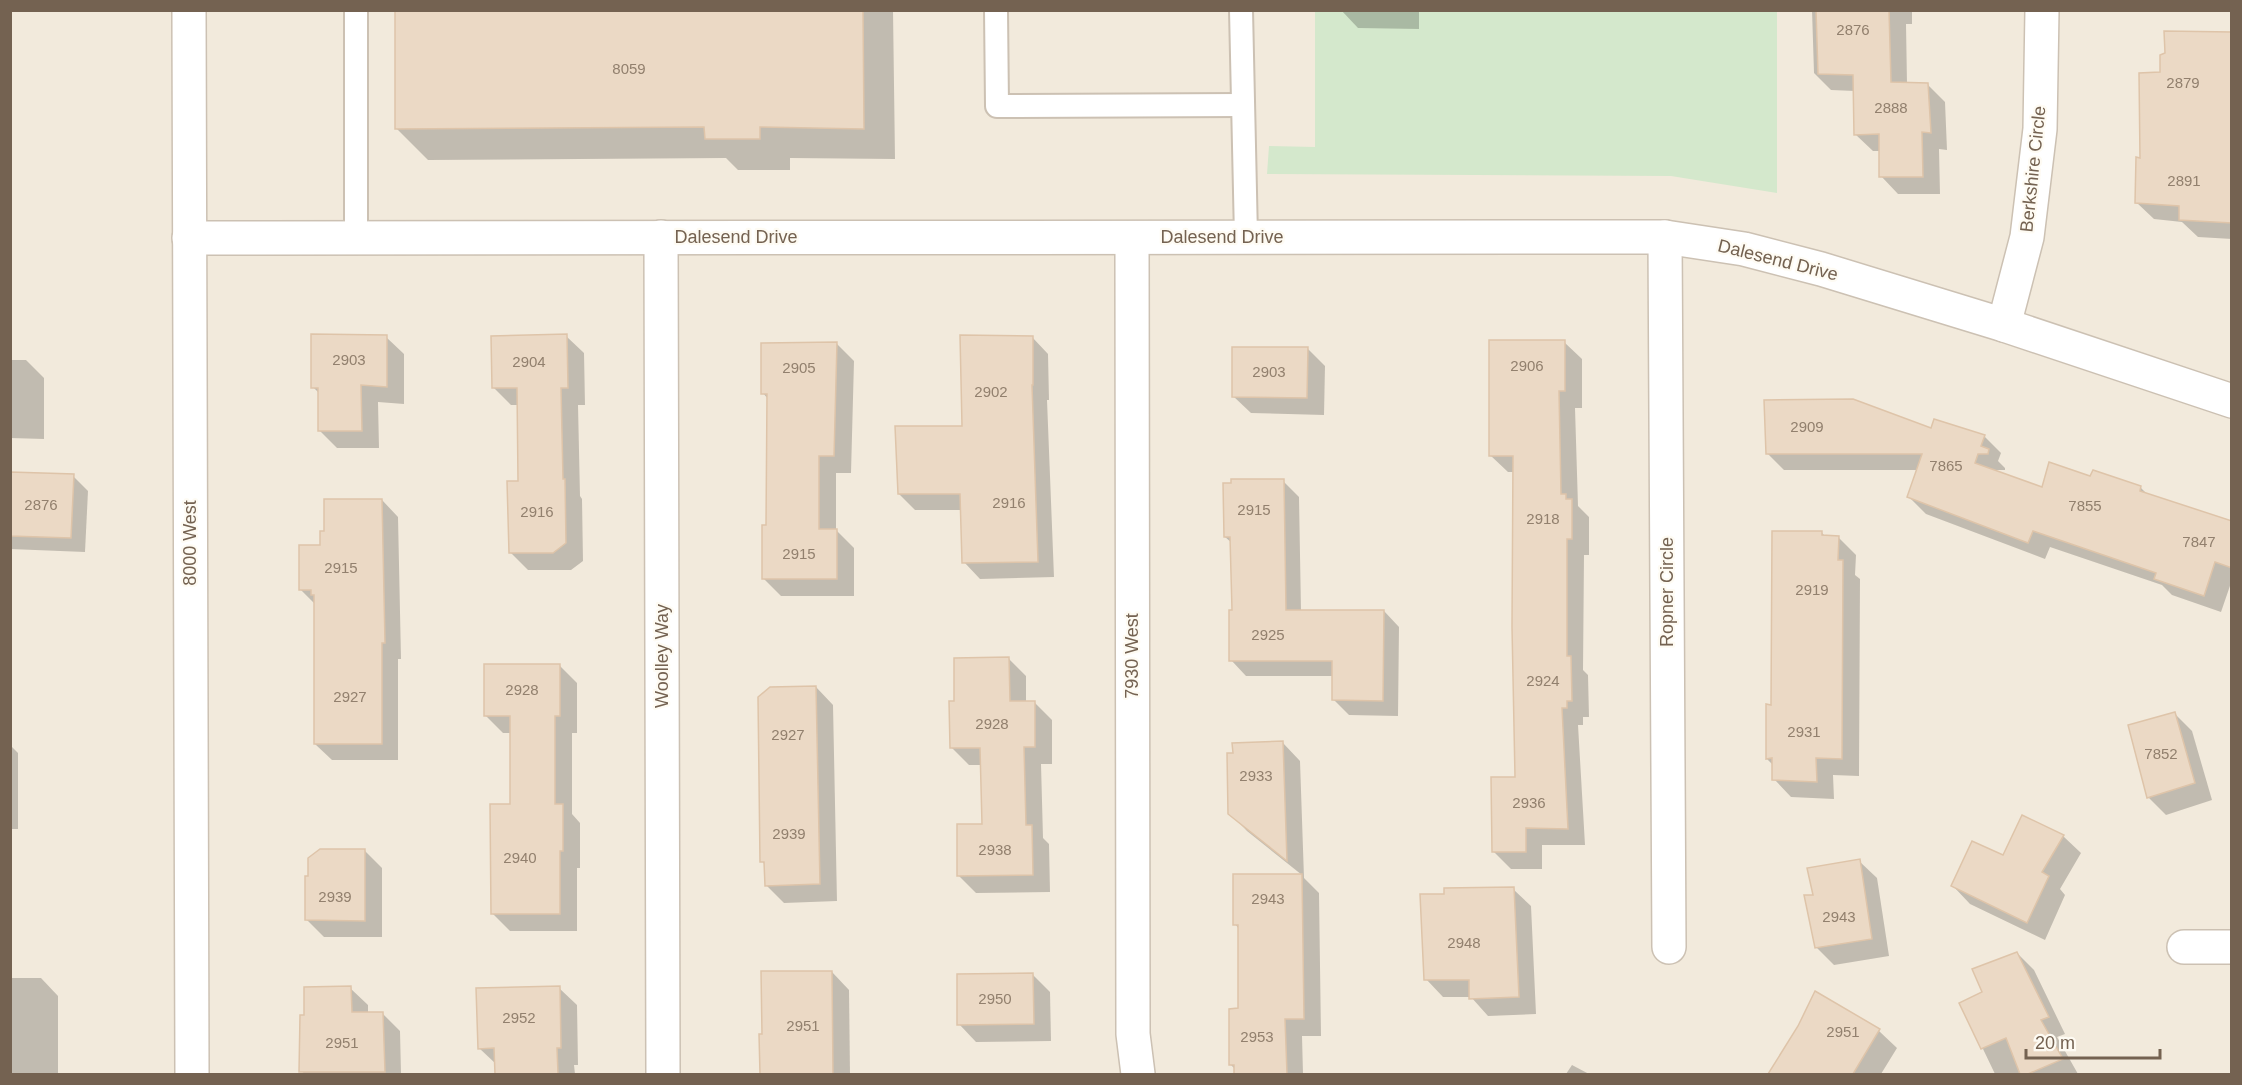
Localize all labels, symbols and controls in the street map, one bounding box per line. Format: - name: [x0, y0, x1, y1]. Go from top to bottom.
- house number: 2876: [1836, 21, 1870, 38]
- house number: 8059: [612, 60, 646, 77]
- house number: 2879: [2166, 74, 2200, 91]
- house number: 2888: [1874, 99, 1908, 116]
- street label: Berkshire Circle: [2016, 105, 2050, 233]
- house number: 2891: [2167, 172, 2201, 189]
- street label: Dalesend Drive: [674, 227, 798, 247]
- street label: Dalesend Drive: [1160, 227, 1284, 247]
- street label: Dalesend Drive: [1716, 235, 1840, 285]
- house number: 2903: [332, 351, 366, 368]
- house number: 2904: [512, 353, 546, 370]
- house number: 2906: [1510, 357, 1544, 374]
- house number: 2905: [782, 359, 816, 376]
- house number: 2903: [1252, 363, 1286, 380]
- house number: 2902: [974, 383, 1008, 400]
- house number: 2909: [1790, 418, 1824, 435]
- house number: 7865: [1929, 457, 1963, 474]
- house number: 2916: [992, 494, 1026, 511]
- house number: 2876: [24, 496, 58, 513]
- house number: 7855: [2068, 497, 2102, 514]
- street label: 8000 West: [180, 500, 200, 586]
- house number: 2915: [1237, 501, 1271, 518]
- house number: 2916: [520, 503, 554, 520]
- house number: 2918: [1526, 510, 1560, 527]
- house number: 7847: [2182, 533, 2216, 550]
- street label: Ropner Circle: [1657, 537, 1677, 647]
- house number: 2915: [782, 545, 816, 562]
- house number: 2915: [324, 559, 358, 576]
- house number: 2919: [1795, 581, 1829, 598]
- street label: Woolley Way: [652, 604, 672, 708]
- street label: 7930 West: [1122, 613, 1142, 699]
- house number: 2925: [1251, 626, 1285, 643]
- house number: 2924: [1526, 672, 1560, 689]
- house number: 2928: [505, 681, 539, 698]
- house number: 2927: [333, 688, 367, 705]
- house number: 2928: [975, 715, 1009, 732]
- house number: 2931: [1787, 723, 1821, 740]
- house number: 2927: [771, 726, 805, 743]
- house number: 7852: [2144, 745, 2178, 762]
- house number: 2933: [1239, 767, 1273, 784]
- house number: 2936: [1512, 794, 1546, 811]
- house number: 2939: [772, 825, 806, 842]
- house number: 2938: [978, 841, 1012, 858]
- house number: 2940: [503, 849, 537, 866]
- house number: 2939: [318, 888, 352, 905]
- house number: 2943: [1251, 890, 1285, 907]
- house number: 2943: [1822, 908, 1856, 925]
- house number: 2948: [1447, 934, 1481, 951]
- house number: 2950: [978, 990, 1012, 1007]
- house number: 2952: [502, 1009, 536, 1026]
- house number: 2951: [786, 1017, 820, 1034]
- scale bar: [2026, 1022, 2160, 1060]
- house number: 2951: [1826, 1023, 1860, 1040]
- house number: 2953: [1240, 1028, 1274, 1045]
- text: 20 m: [2035, 1033, 2075, 1053]
- house number: 2951: [325, 1034, 359, 1051]

